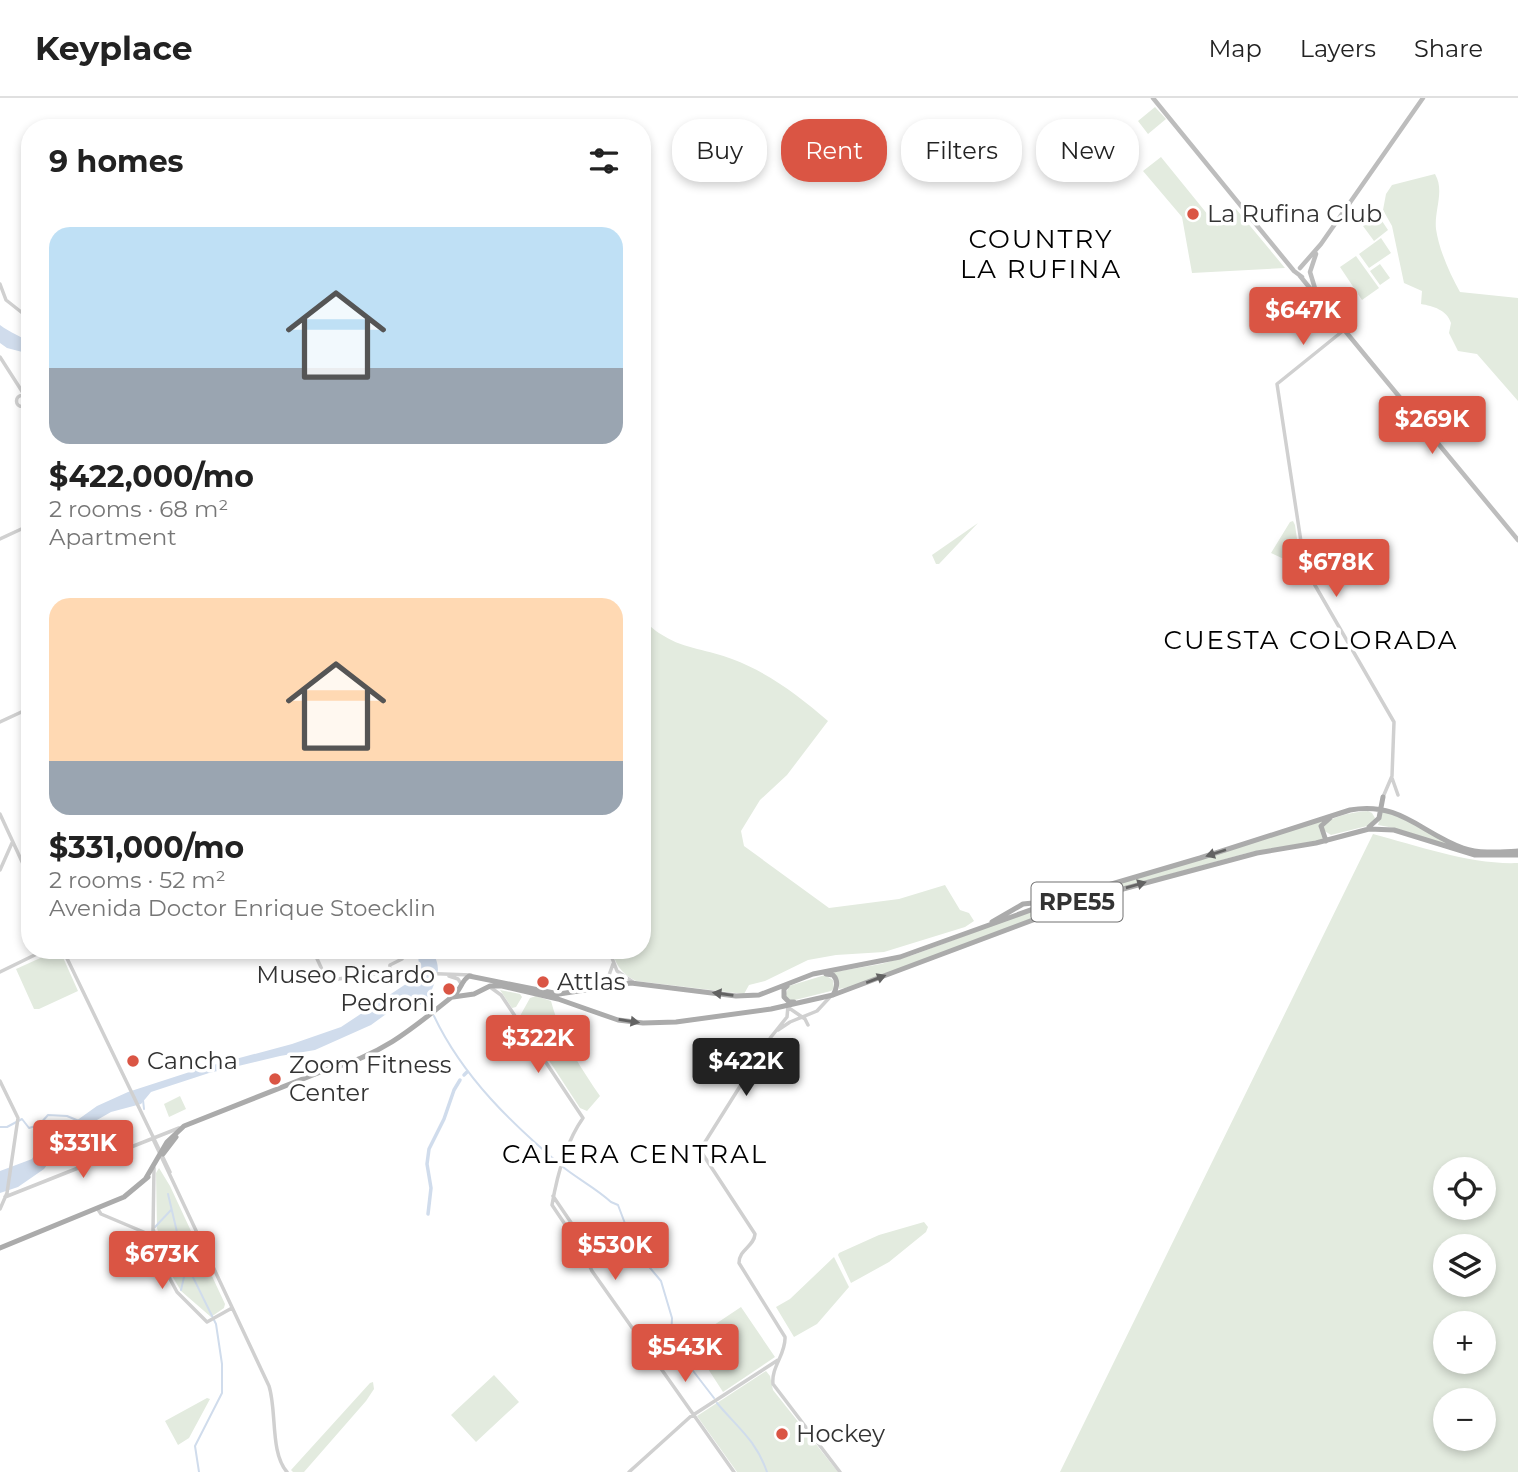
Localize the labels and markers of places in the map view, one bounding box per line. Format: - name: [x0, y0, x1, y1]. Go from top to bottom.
- place label: La Rufina Club: [1207, 199, 1382, 228]
- marker: La Rufina Club: [1185, 206, 1201, 222]
- pin: $647K: [1254, 288, 1352, 347]
- pin: $269K: [1383, 396, 1481, 456]
- pin: $678K: [1287, 540, 1385, 599]
- place label: Museo Ricardo Pedroni: [256, 960, 435, 1017]
- place label: Attlas: [557, 967, 626, 996]
- marker: Attlas: [535, 974, 551, 990]
- marker: Museo Ricardo Pedroni: [441, 981, 457, 997]
- pin: $322K: [489, 1016, 587, 1075]
- pin: $422K: [697, 1038, 795, 1098]
- place label: Cancha: [147, 1046, 238, 1075]
- place label: Zoom Fitness Center: [289, 1050, 451, 1107]
- marker: Cancha: [125, 1053, 141, 1069]
- marker: Zoom Fitness Center: [267, 1071, 283, 1087]
- pin: $331K: [34, 1121, 132, 1180]
- pin: $530K: [566, 1222, 664, 1282]
- pin: $673K: [113, 1232, 211, 1291]
- pin: $543K: [636, 1324, 734, 1384]
- place label: Hockey: [796, 1419, 885, 1448]
- marker: Hockey: [774, 1426, 790, 1442]

